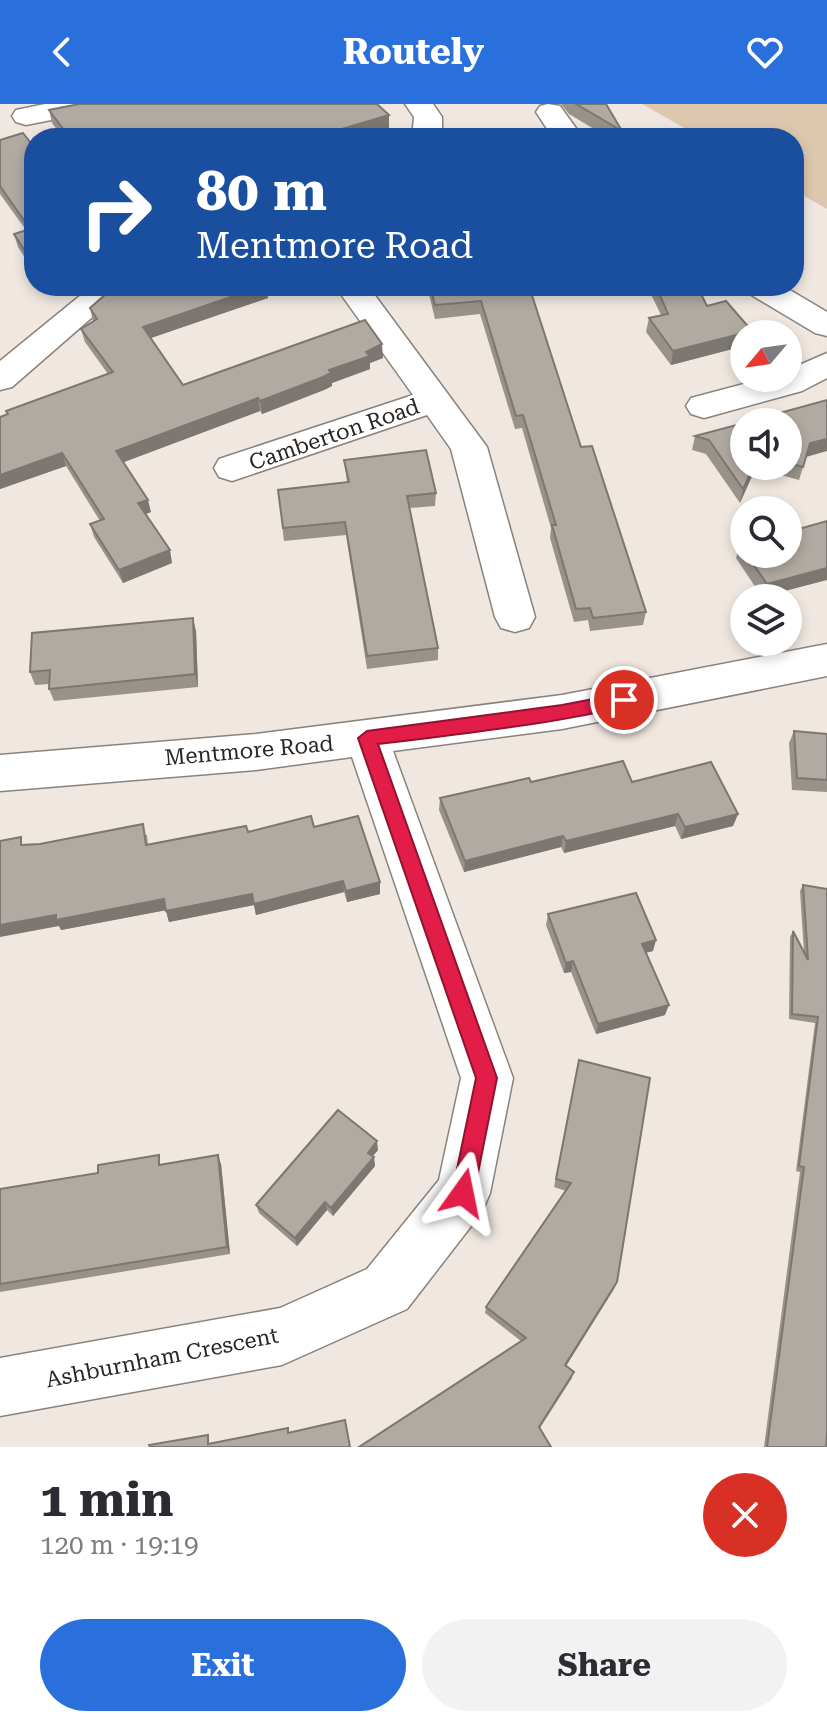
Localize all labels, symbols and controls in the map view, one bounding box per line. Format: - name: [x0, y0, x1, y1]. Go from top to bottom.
- icon: back: [40, 30, 84, 74]
- icon: heart: [743, 30, 787, 74]
- text: Routely: [343, 31, 484, 73]
- text: 80 m: [196, 158, 327, 224]
- icon: right: [64, 160, 168, 264]
- text: Mentmore Road: [196, 225, 473, 267]
- north arrow: [730, 320, 802, 392]
- map controls: [730, 320, 802, 656]
- street label: Camberton Road: [246, 394, 423, 475]
- button: sound: [730, 408, 802, 480]
- button: search: [730, 496, 802, 568]
- button: layers: [730, 584, 802, 656]
- pin: [590, 666, 658, 734]
- icon: arrive: [602, 678, 646, 722]
- street label: Mentmore Road: [164, 731, 334, 770]
- position arrow: [421, 1151, 505, 1235]
- street label: Ashburnham Crescent: [44, 1323, 281, 1392]
- text: 1 min: [40, 1472, 173, 1528]
- button: close: [703, 1473, 787, 1557]
- text: 120 m · 19:19: [40, 1530, 199, 1560]
- button: Exit: [40, 1619, 406, 1711]
- button: Share: [422, 1619, 787, 1711]

